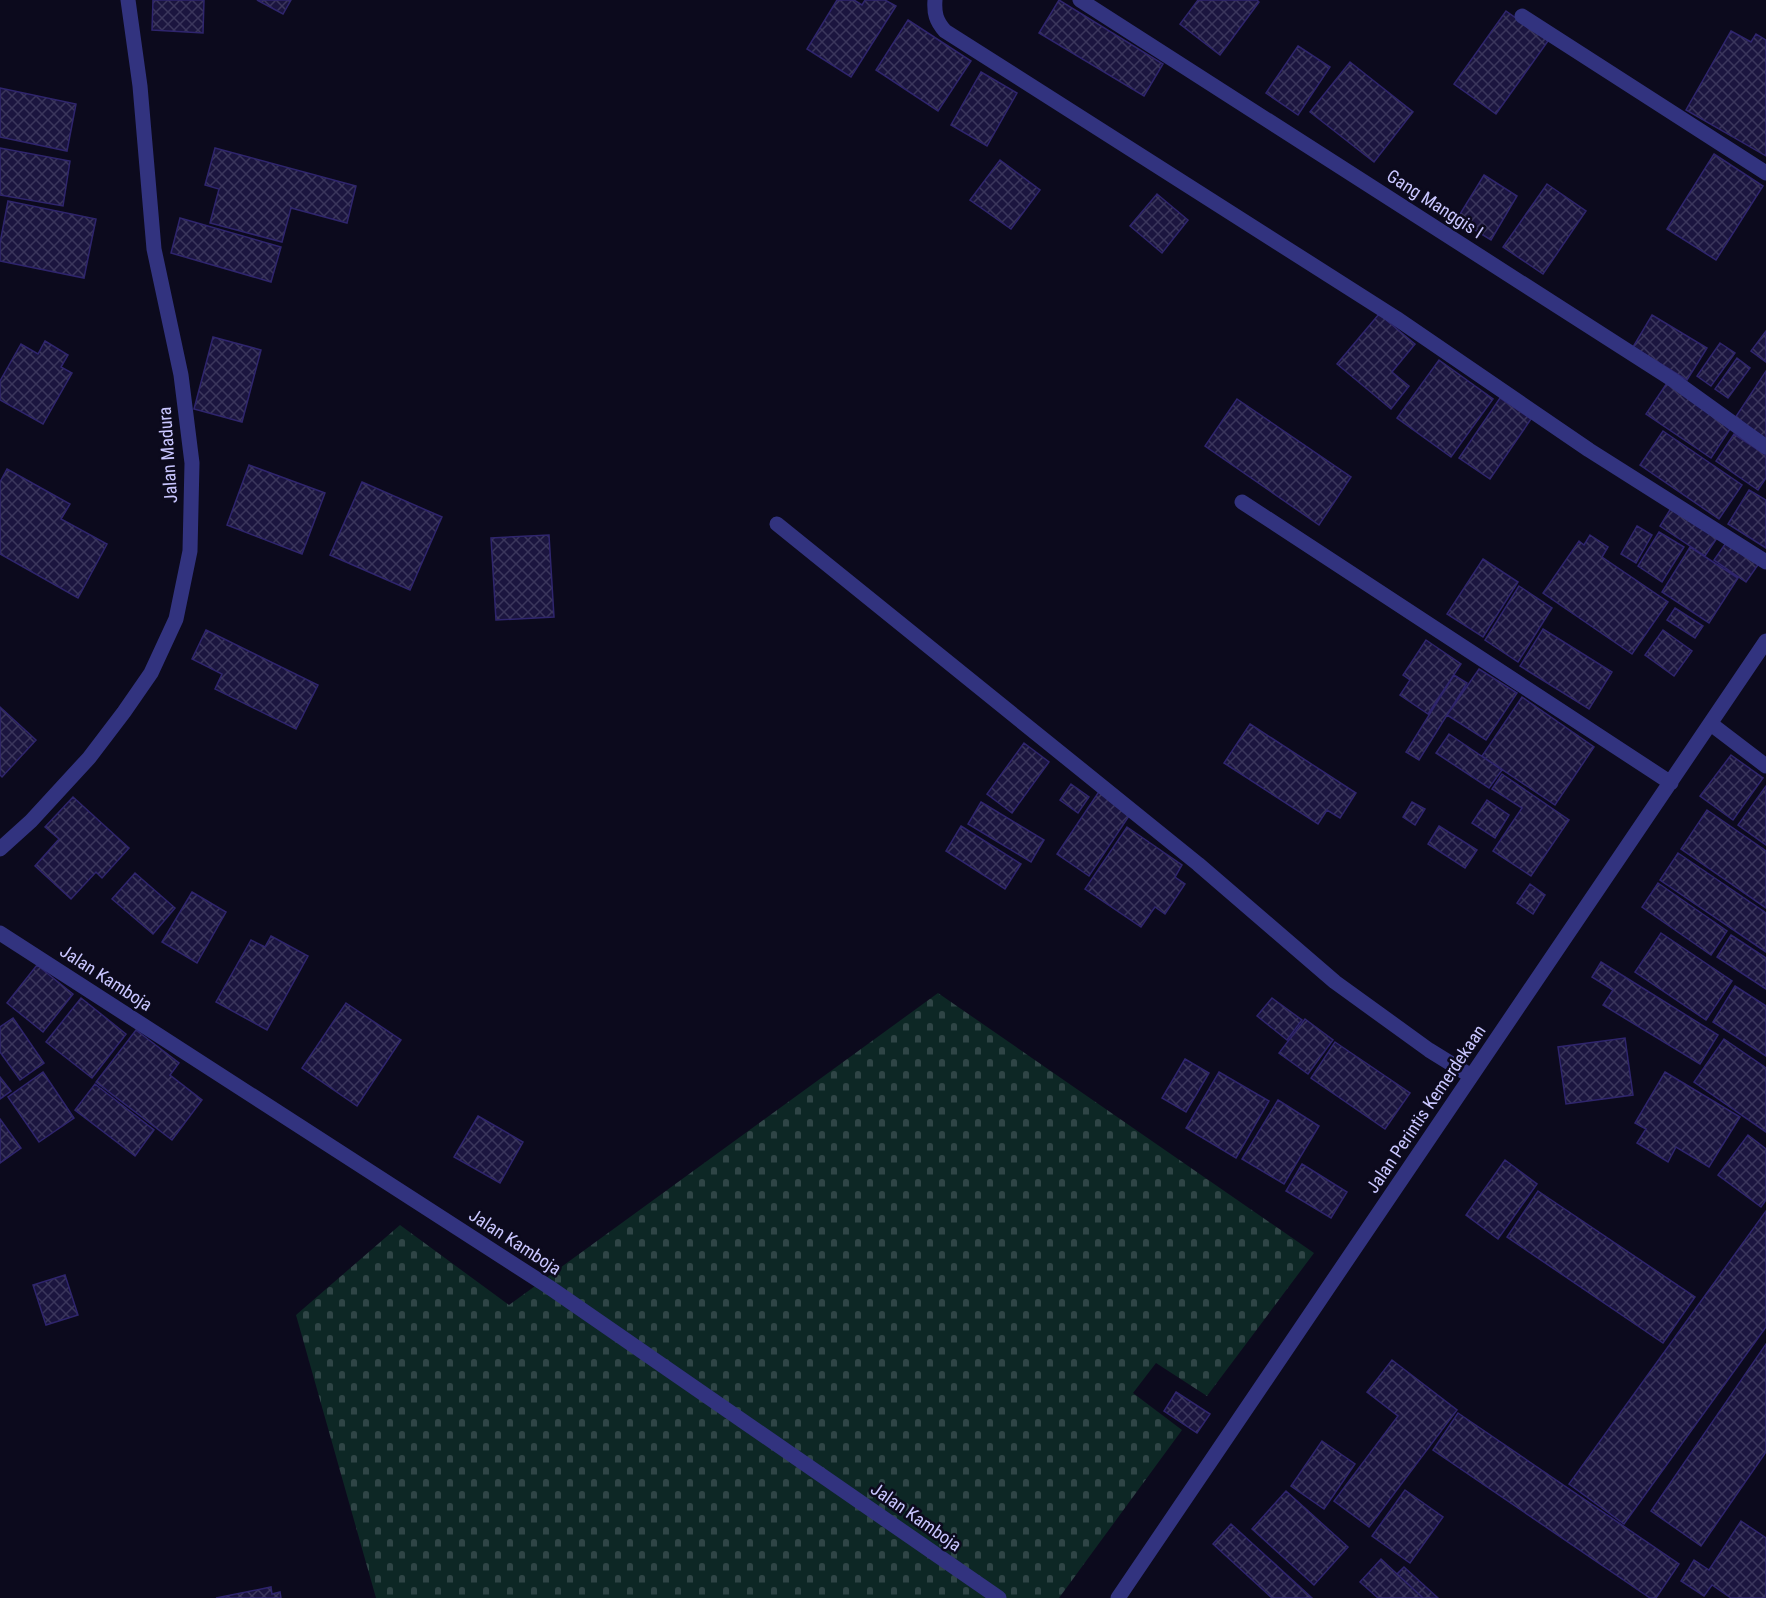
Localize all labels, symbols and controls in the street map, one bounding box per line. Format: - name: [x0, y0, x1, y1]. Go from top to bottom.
- street label: Gang Manggis I: [1383, 165, 1487, 243]
- street label: Jalan Madura: [154, 406, 181, 504]
- street label: Jalan Kamboja: [56, 940, 156, 1015]
- street label: Jalan Perintis Kemerdekaan: [1361, 1021, 1490, 1197]
- street label: Jalan Kamboja: [465, 1204, 565, 1279]
- street label: Jalan Kamboja: [867, 1478, 966, 1555]

